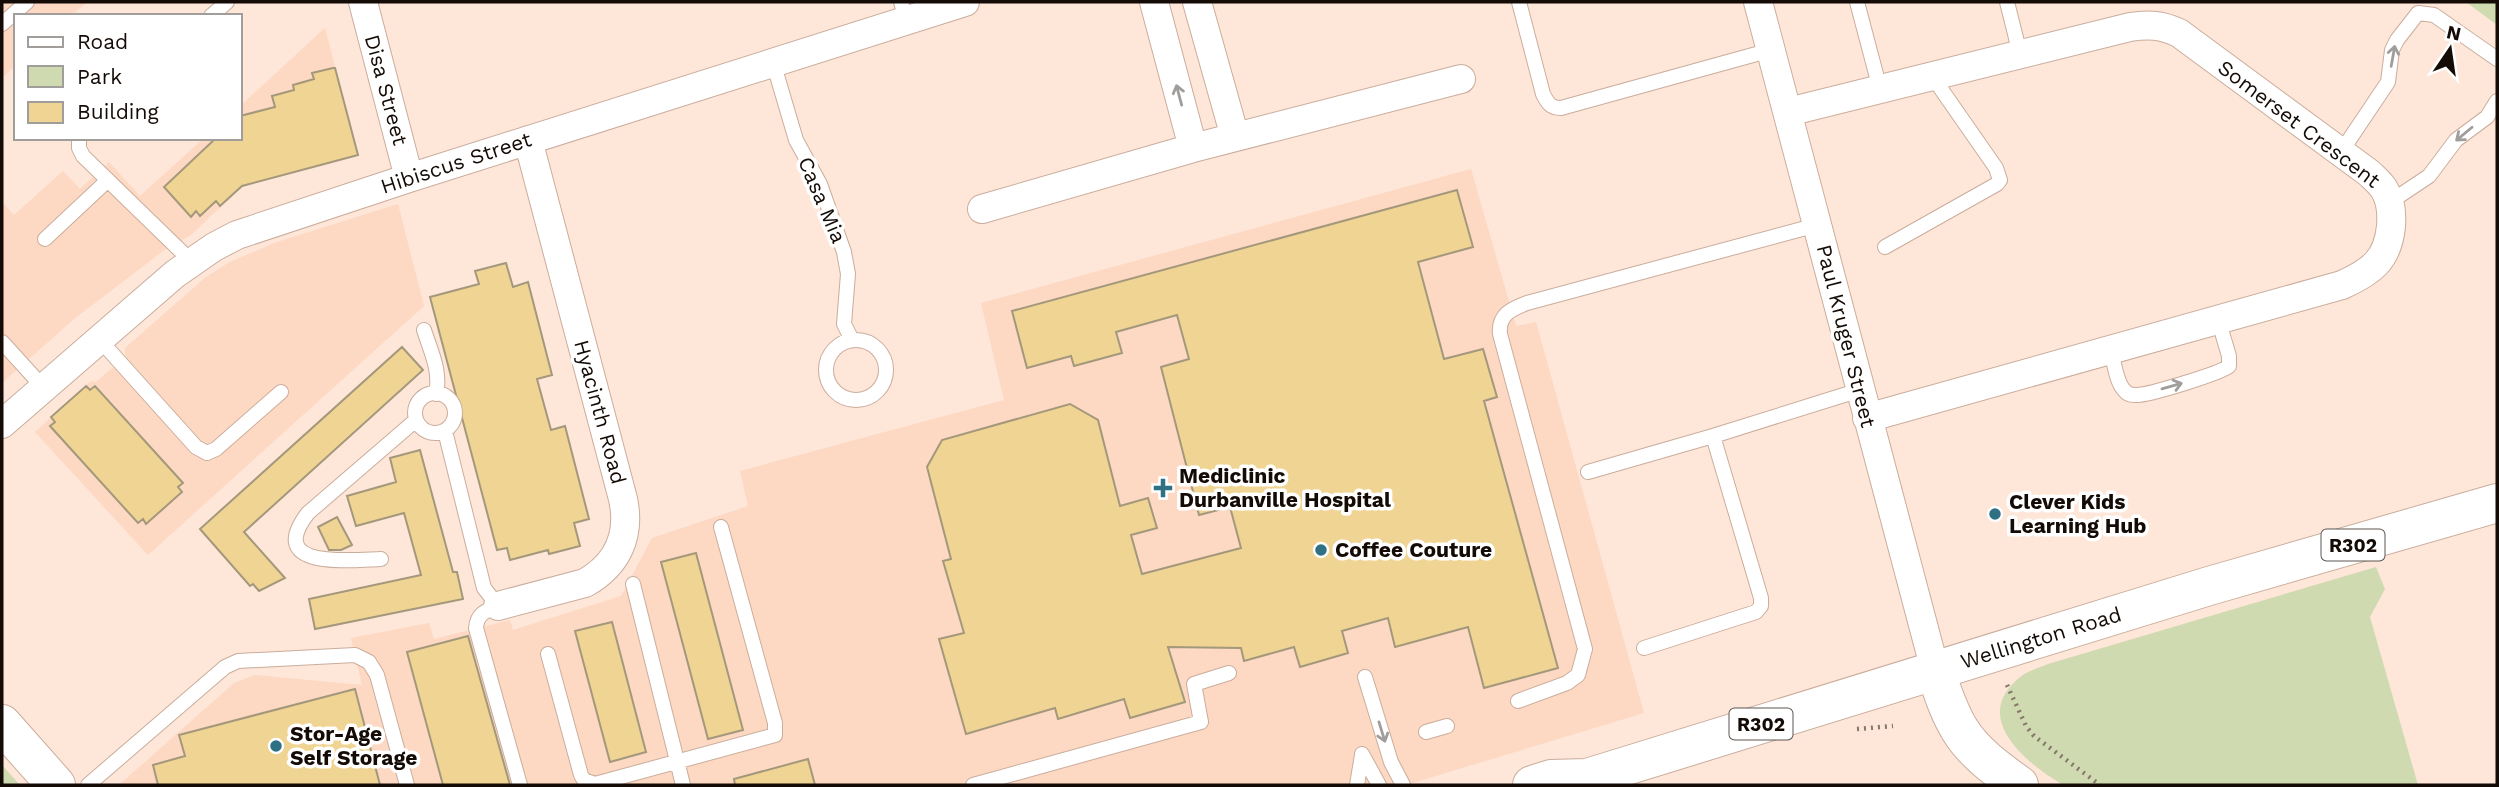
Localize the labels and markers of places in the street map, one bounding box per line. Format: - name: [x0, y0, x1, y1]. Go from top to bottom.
- place label: Mediclinic Durbanville Hospital: [1179, 463, 1391, 512]
- marker: Mediclinic Durbanville Hospital: [1153, 478, 1173, 498]
- place label: Clever Kids Learning Hub: [2009, 489, 2146, 538]
- marker: Clever Kids Learning Hub: [1987, 506, 2003, 522]
- place label: Coffee Couture: [1335, 537, 1492, 562]
- marker: Coffee Couture: [1313, 542, 1329, 558]
- place label: Stor-Age Self Storage: [290, 721, 417, 770]
- marker: Stor-Age Self Storage: [268, 738, 284, 754]

